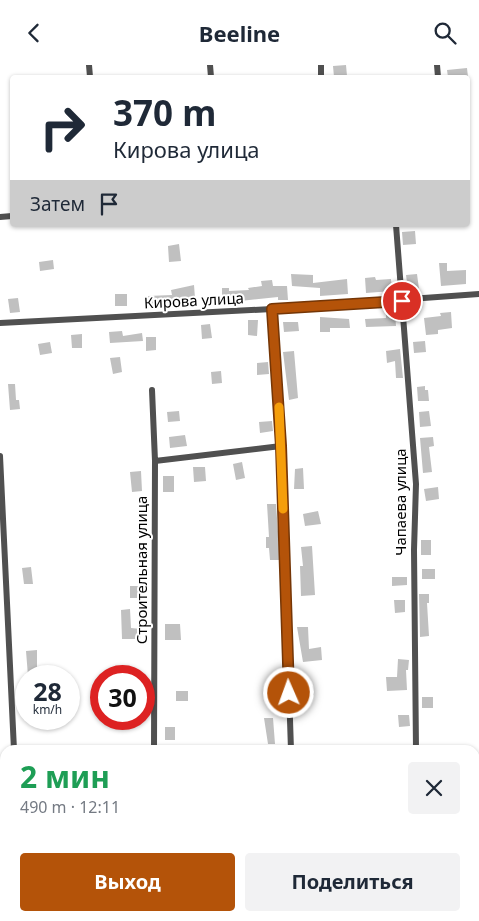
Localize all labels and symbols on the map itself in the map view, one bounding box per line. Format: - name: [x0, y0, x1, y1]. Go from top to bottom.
- pin: [381, 280, 423, 322]
- street label: Кирова улица: [144, 287, 244, 313]
- street label: Чапаева улица: [390, 448, 410, 556]
- street label: Строительная улица: [131, 496, 151, 644]
- speed limit sign: 30: [90, 665, 155, 730]
- position arrow: [262, 666, 314, 718]

